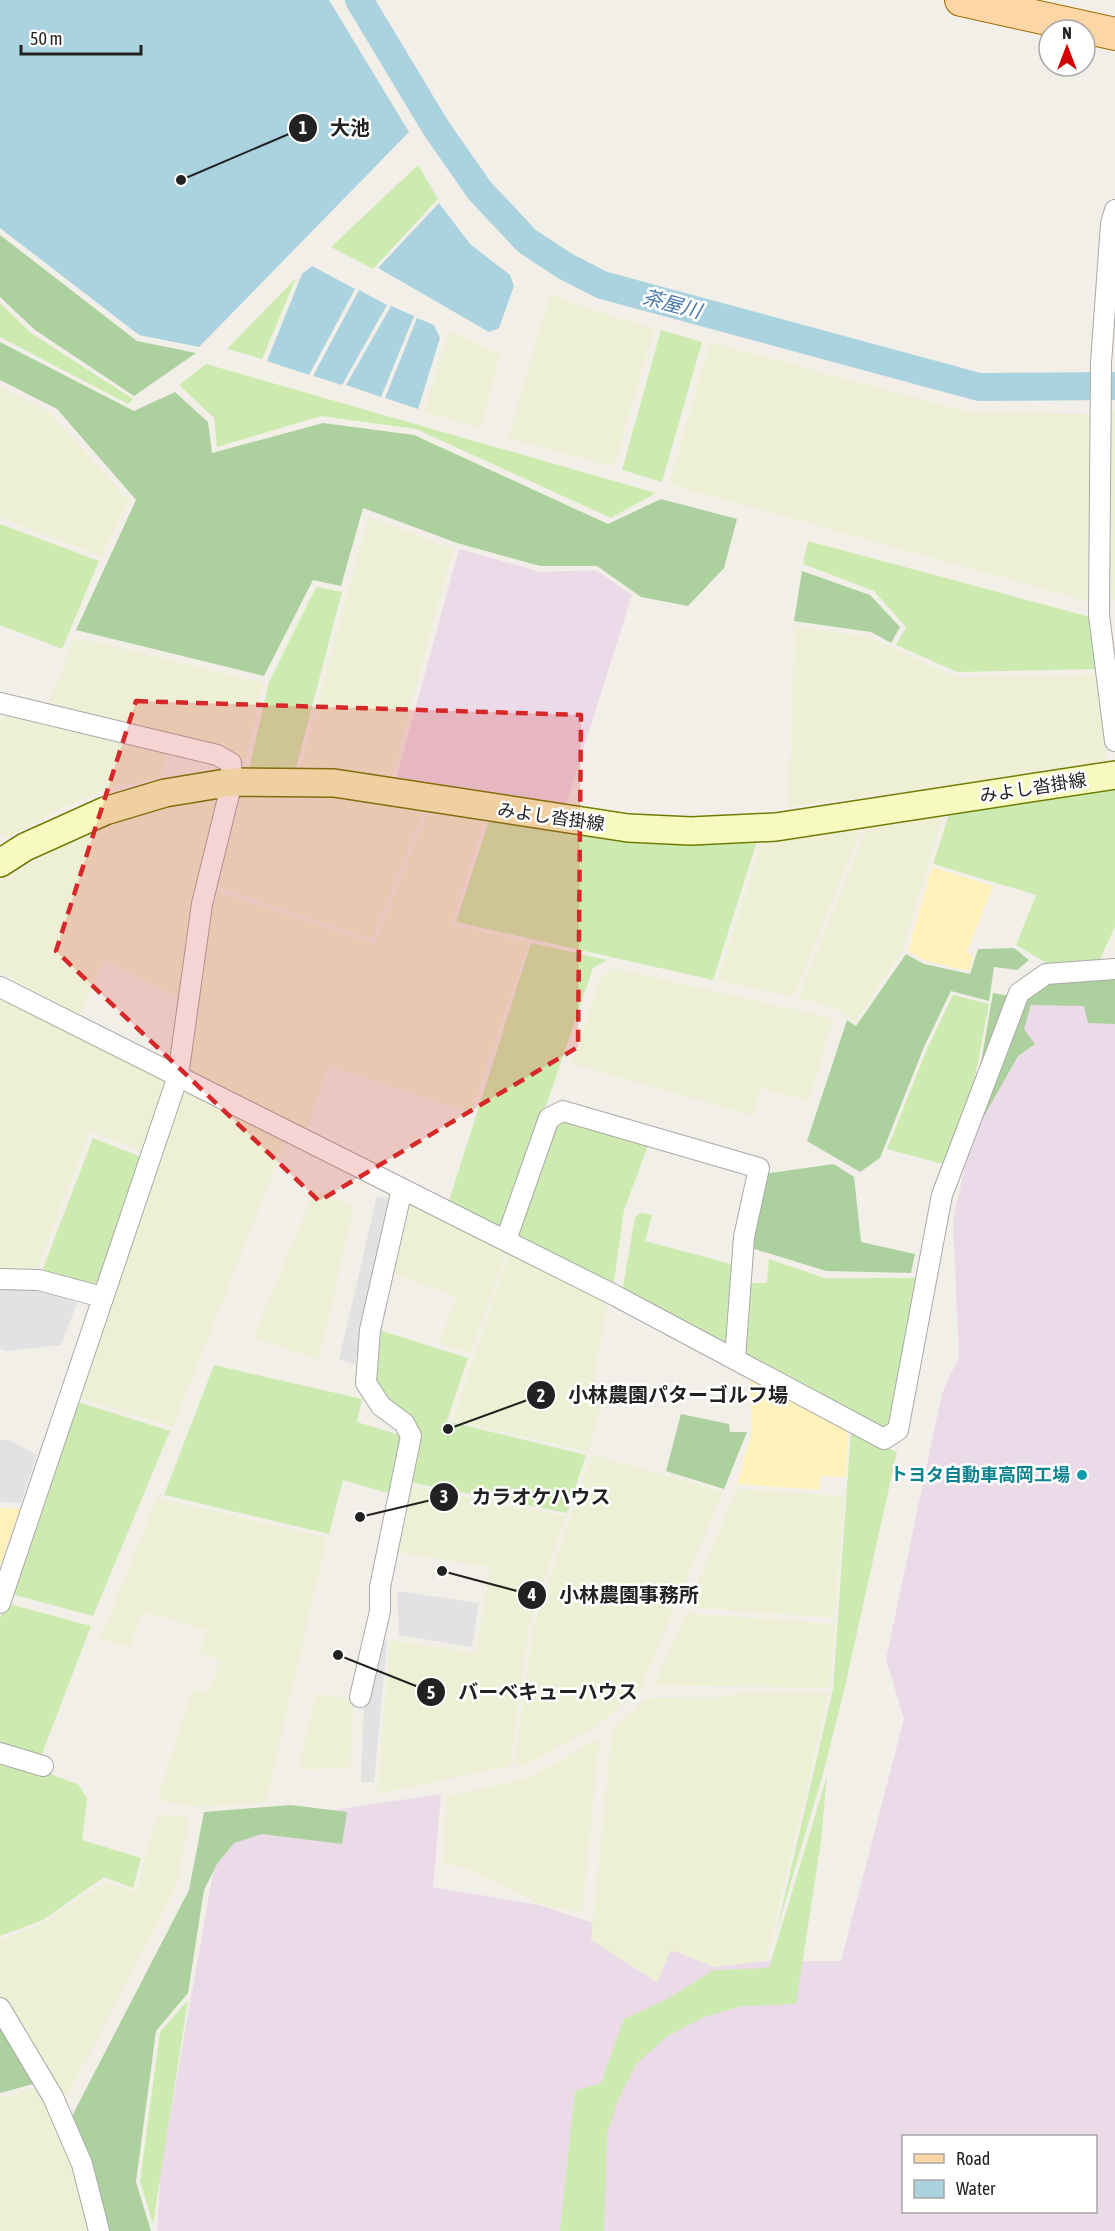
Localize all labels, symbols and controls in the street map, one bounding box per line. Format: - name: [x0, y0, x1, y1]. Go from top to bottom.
- scale bar: [21, 18, 141, 56]
- north arrow: [1037, 18, 1097, 78]
- text: N: [1062, 24, 1072, 42]
- text: 50 m: [30, 28, 62, 49]
- callout: 大池: [288, 109, 382, 147]
- text: 大池: [330, 116, 370, 139]
- text: 1: [299, 117, 307, 138]
- water label: 茶屋川: [640, 285, 706, 323]
- street label: みよし沓掛線: [978, 769, 1088, 806]
- street label: みよし沓掛線: [496, 799, 606, 834]
- callout: 小林農園パターゴルフ場: [526, 1376, 800, 1414]
- text: 小林農園パターゴルフ場: [568, 1383, 788, 1406]
- text: 2: [537, 1385, 545, 1406]
- place label: トヨタ自動車高岡工場: [890, 1464, 1070, 1485]
- marker: トヨタ自動車高岡工場: [1075, 1468, 1089, 1482]
- callout: カラオケハウス: [429, 1478, 623, 1516]
- text: カラオケハウス: [471, 1485, 611, 1508]
- text: 3: [440, 1486, 448, 1507]
- callout: 小林農園事務所: [517, 1576, 711, 1614]
- text: 小林農園事務所: [559, 1583, 699, 1606]
- text: 4: [527, 1584, 536, 1605]
- callout: バーベキューハウス: [416, 1673, 650, 1711]
- text: バーベキューハウス: [458, 1680, 638, 1703]
- text: 5: [427, 1682, 435, 1703]
- legend: [902, 2135, 1097, 2213]
- text: Road: [956, 2148, 990, 2169]
- text: Water: [956, 2178, 996, 2199]

